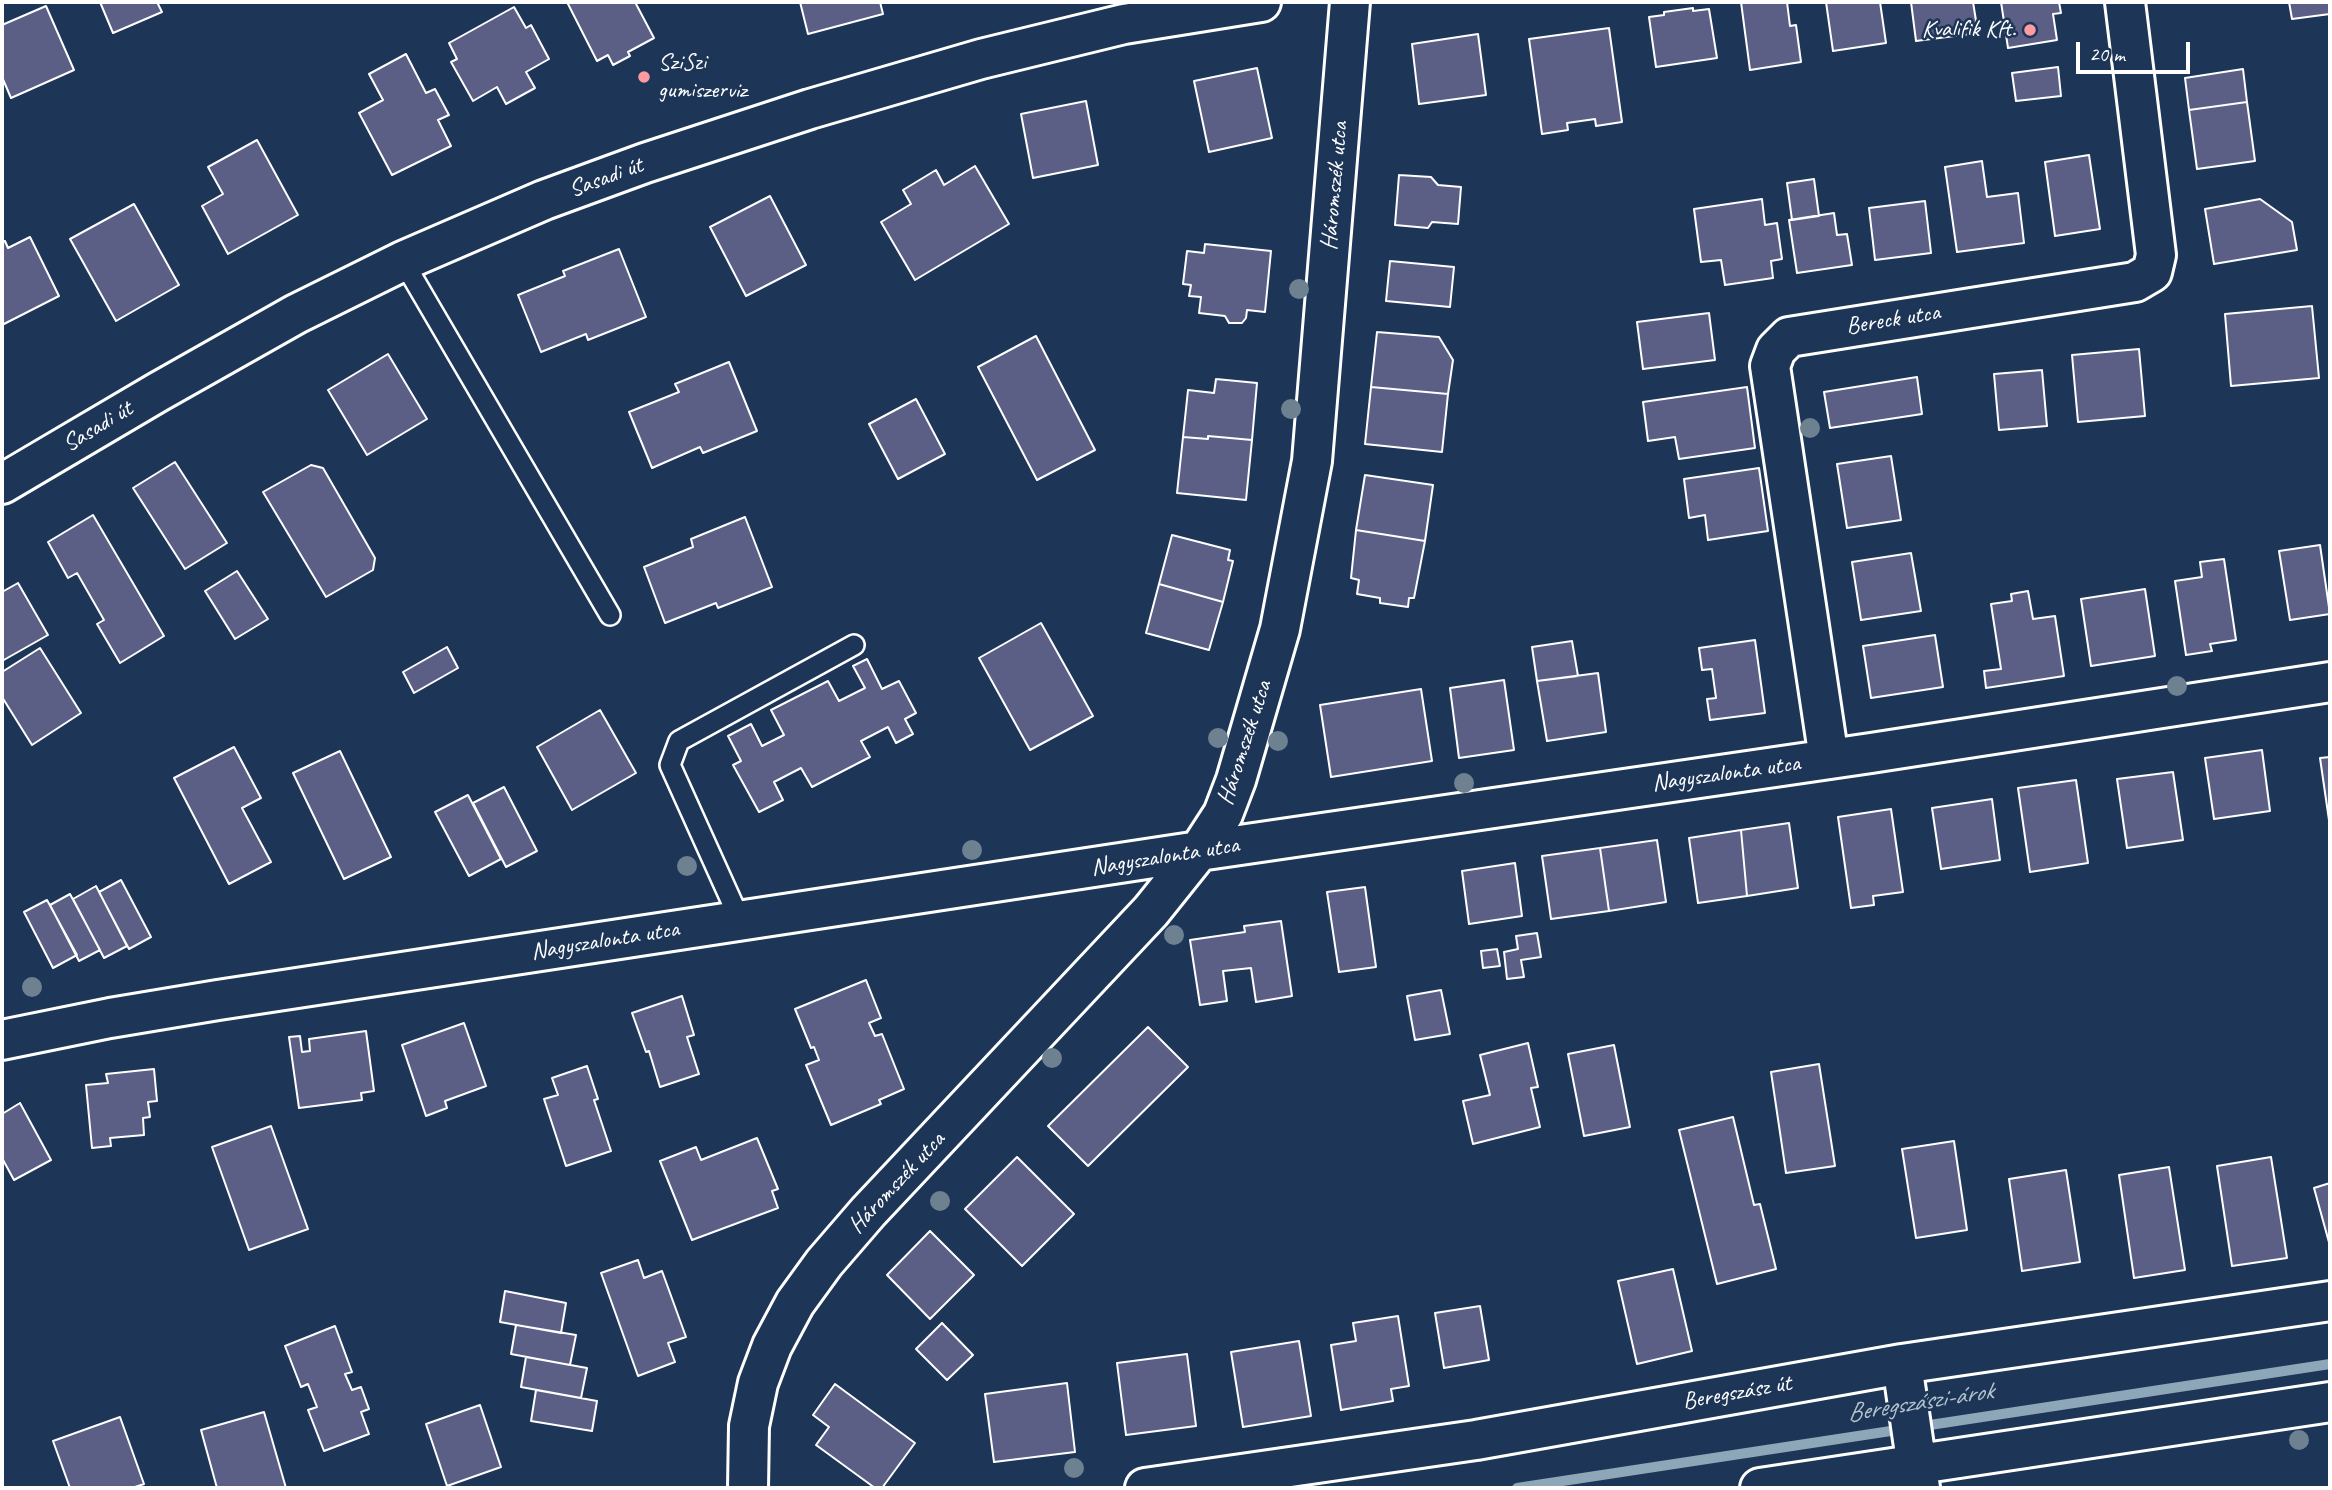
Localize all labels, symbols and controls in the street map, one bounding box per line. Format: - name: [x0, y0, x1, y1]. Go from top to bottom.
- place label: Kvalifik Kft.: [1922, 16, 2016, 44]
- marker: Kvalifik Kft.: [2022, 22, 2038, 38]
- scale bar: [2080, 28, 2194, 72]
- text: 20 m: [2089, 41, 2125, 67]
- place label: SziSzi gumiszerviz: [658, 49, 747, 105]
- marker: SziSzi gumiszerviz: [636, 69, 652, 85]
- street label: Háromszék utca: [1315, 121, 1355, 251]
- street label: Sasadi út: [565, 151, 647, 205]
- street label: Bereck utca: [1844, 298, 1942, 342]
- street label: Sasadi út: [58, 395, 138, 459]
- street label: Háromszék utca: [1211, 677, 1279, 809]
- street label: Nagyszalonta utca: [1650, 749, 1802, 799]
- street label: Nagyszalonta utca: [1089, 831, 1241, 883]
- street label: Nagyszalonta utca: [529, 915, 681, 967]
- street label: Háromszék utca: [843, 1126, 951, 1240]
- street label: Beregszász út: [1680, 1369, 1794, 1417]
- water label: Beregszászi-árok: [1845, 1376, 1995, 1430]

